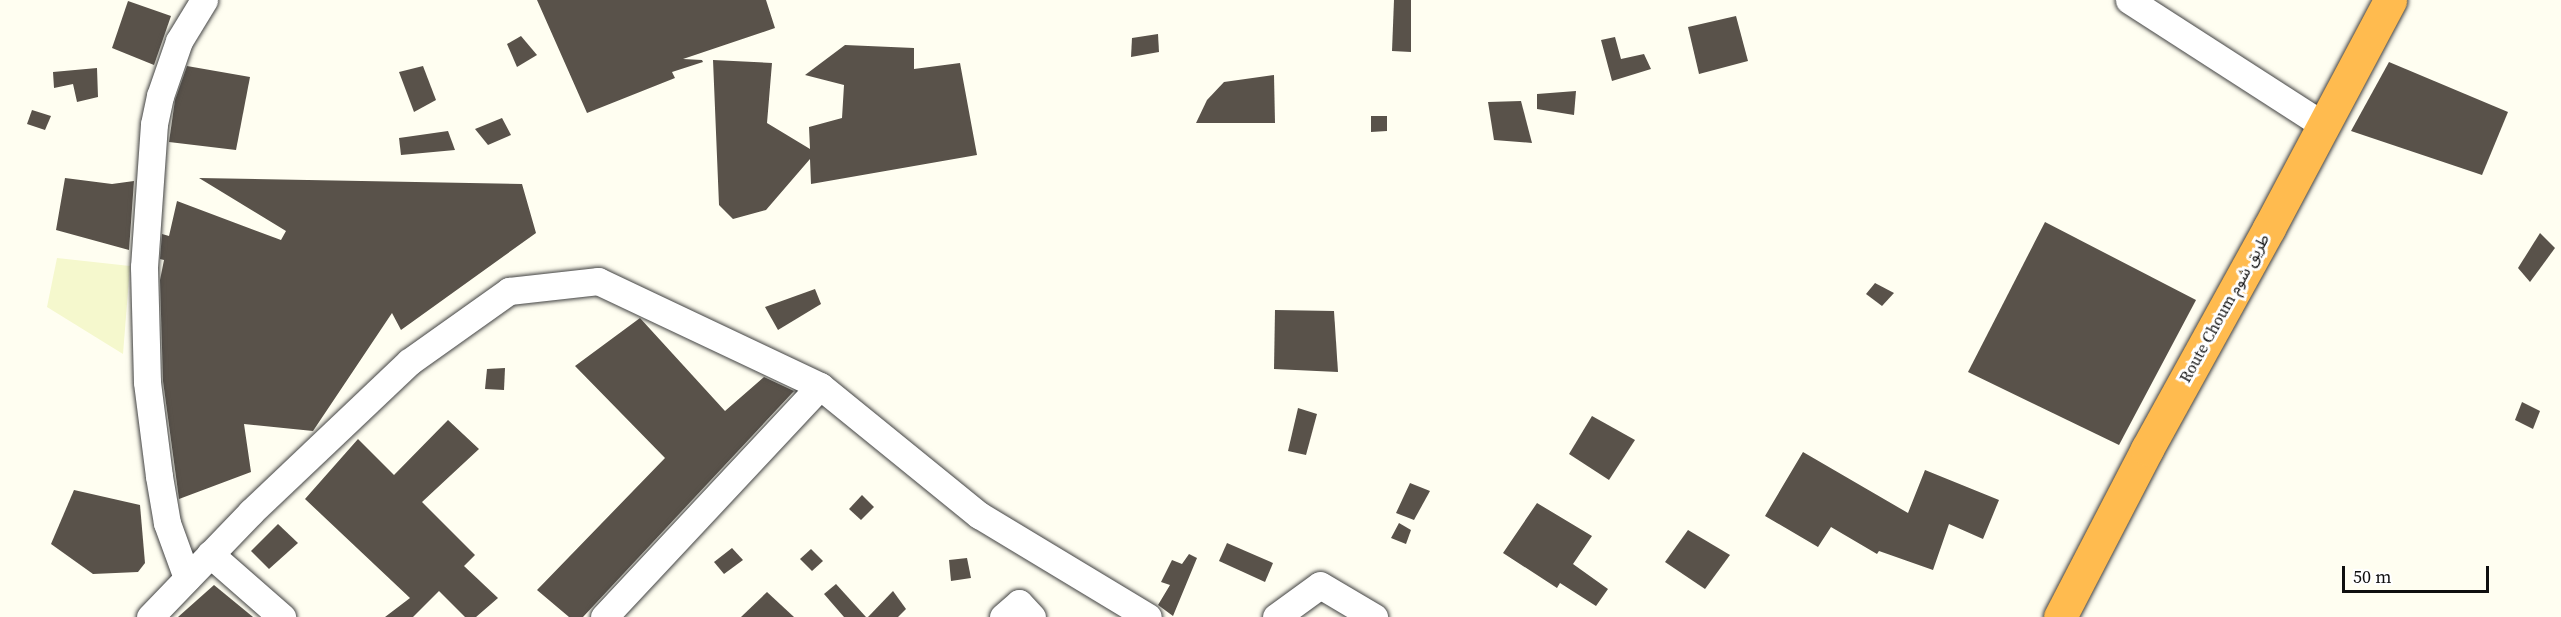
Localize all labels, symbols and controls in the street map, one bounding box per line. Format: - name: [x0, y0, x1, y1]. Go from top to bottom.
- street label: Route Choum طريق شوم: [2175, 230, 2273, 386]
- scale bar: [2345, 554, 2492, 592]
- text: 50 m: [2353, 564, 2391, 589]

